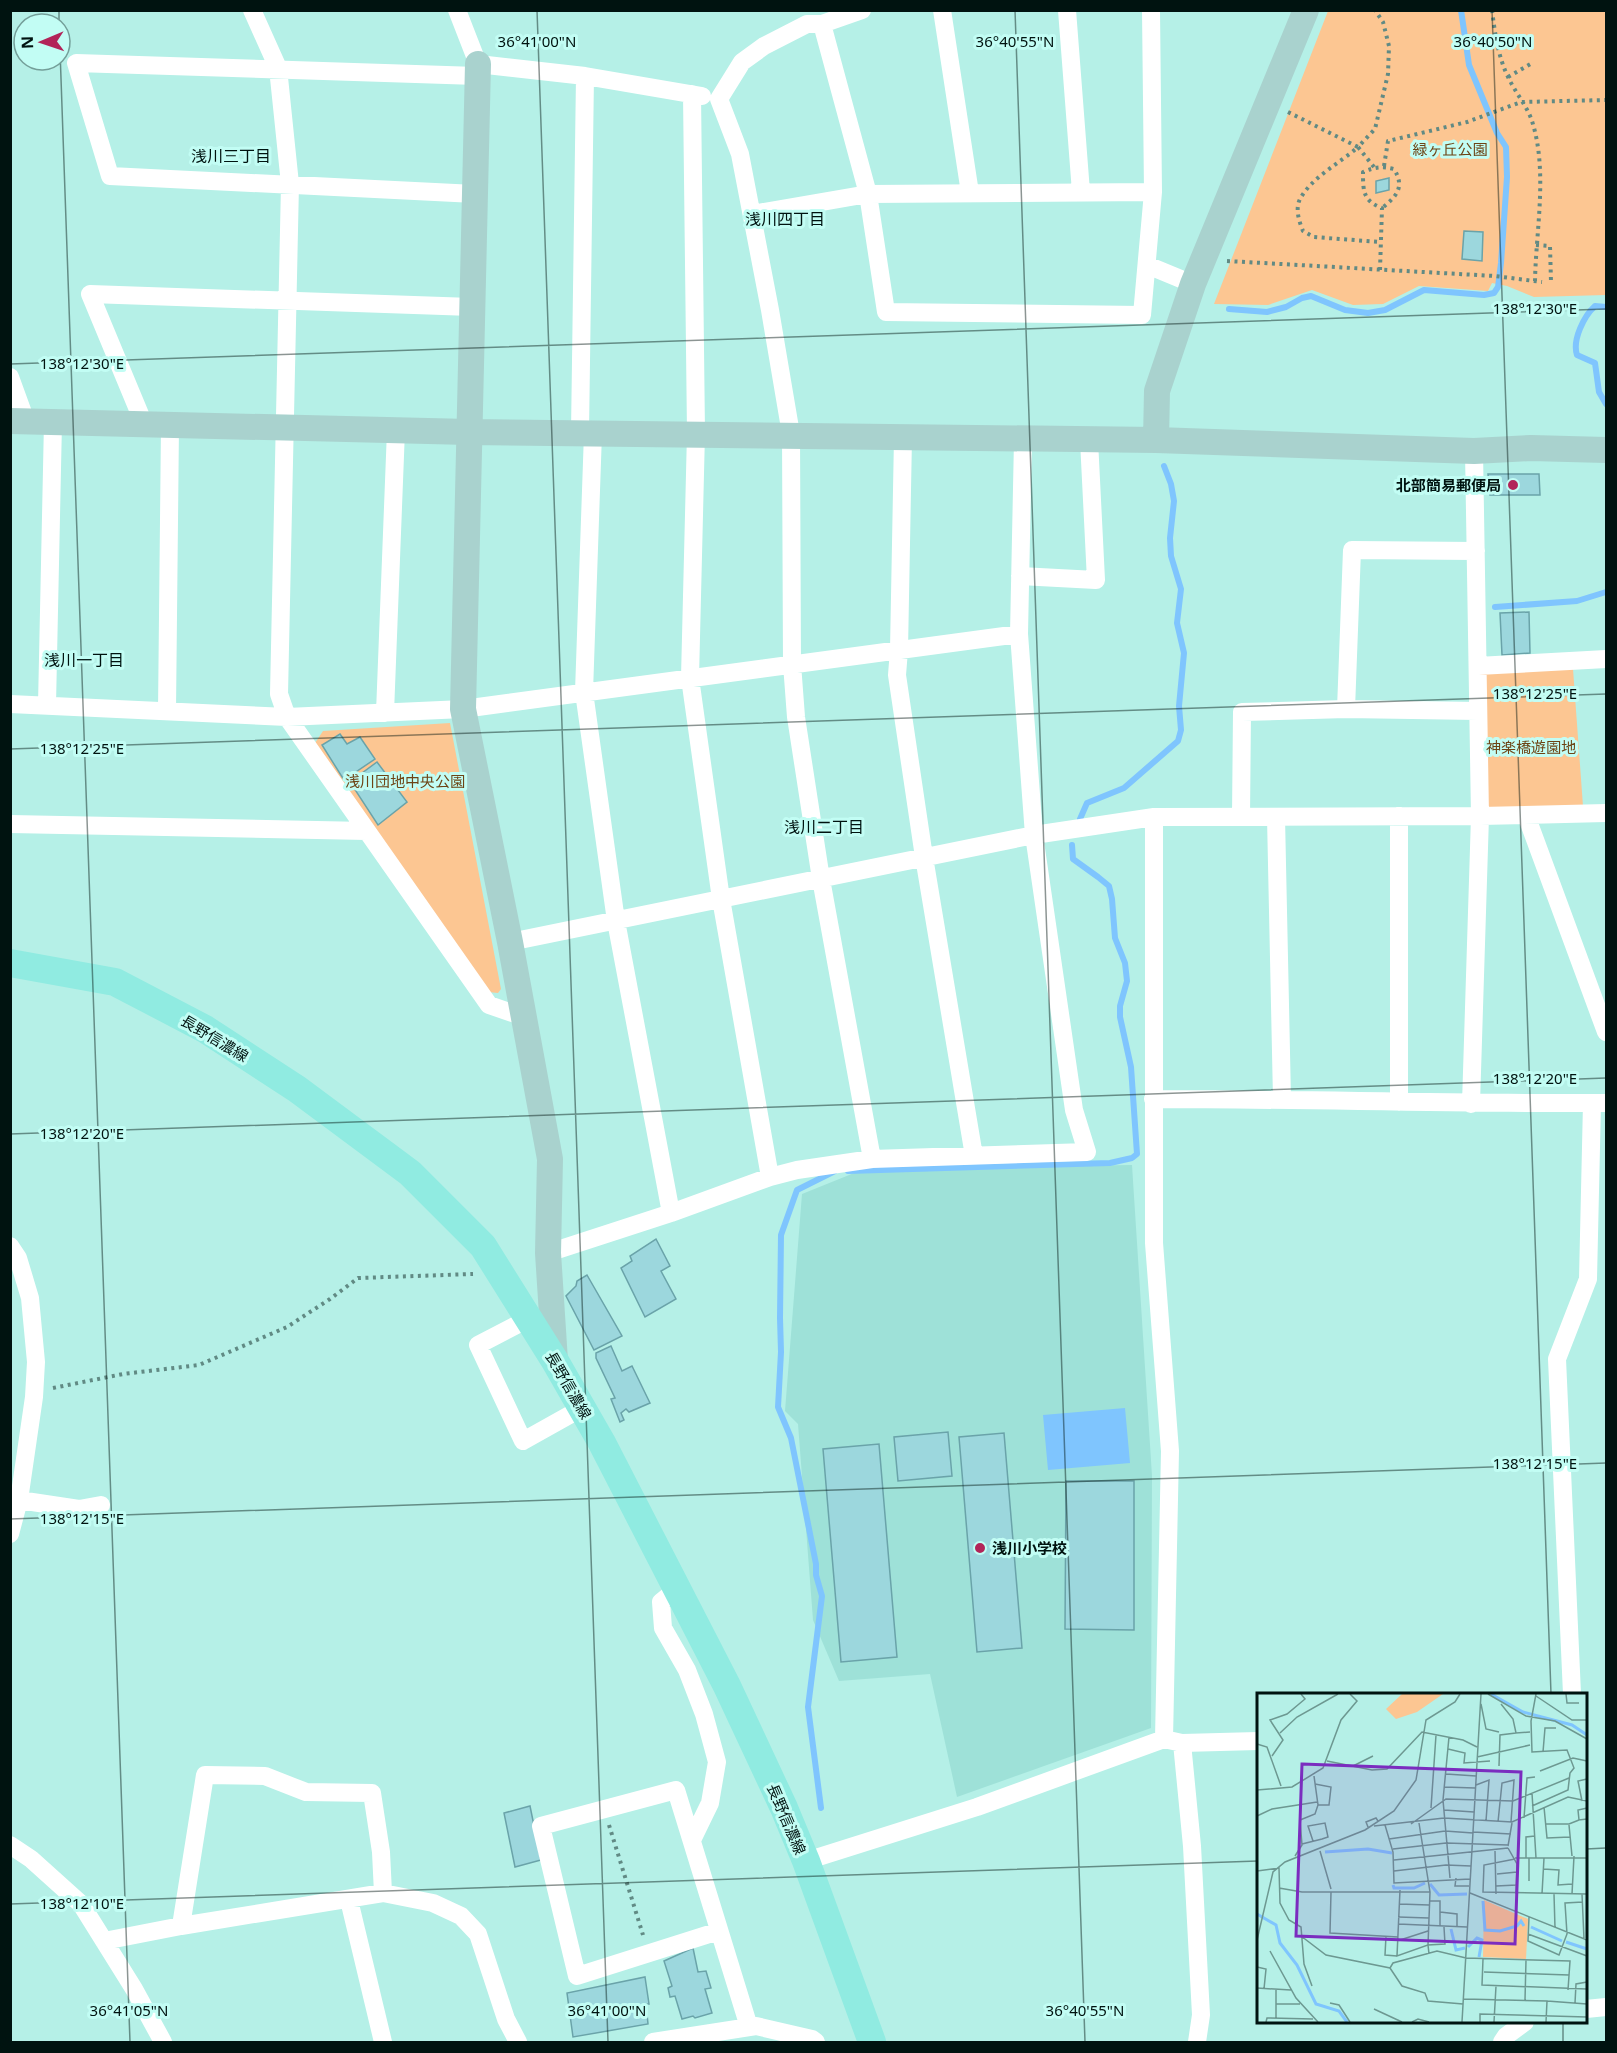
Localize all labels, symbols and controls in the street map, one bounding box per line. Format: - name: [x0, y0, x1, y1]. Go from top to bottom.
- north arrow: [12, 12, 72, 72]
- text: 36°41'00"N: [498, 31, 576, 51]
- text: 36°40'55"N: [976, 31, 1054, 51]
- text: 36°40'50"N: [1454, 31, 1532, 51]
- text: N: [16, 36, 38, 49]
- park label: 緑ヶ丘公園: [1412, 139, 1488, 159]
- district label: 浅川三丁目: [191, 145, 271, 167]
- district label: 浅川四丁目: [745, 208, 825, 230]
- text: 138°12'30"E: [1493, 298, 1577, 318]
- text: 138°12'30"E: [40, 353, 124, 373]
- place label: 北部簡易郵便局: [1396, 475, 1501, 495]
- marker: 北部簡易郵便局: [1506, 478, 1520, 492]
- district label: 浅川一丁目: [44, 649, 124, 671]
- text: 138°12'25"E: [1493, 683, 1577, 703]
- park label: 神楽橋遊園地: [1486, 737, 1576, 757]
- text: 138°12'25"E: [40, 738, 124, 758]
- park label: 浅川団地中央公園: [345, 771, 465, 791]
- district label: 浅川二丁目: [784, 816, 864, 838]
- street label: 長野信濃線: [178, 1010, 252, 1066]
- text: 138°12'20"E: [1493, 1068, 1577, 1088]
- text: 138°12'20"E: [40, 1123, 124, 1143]
- street label: 長野信濃線: [542, 1348, 596, 1422]
- text: 138°12'15"E: [1493, 1453, 1577, 1473]
- text: 138°12'15"E: [40, 1508, 124, 1528]
- place label: 浅川小学校: [992, 1538, 1067, 1558]
- marker: 浅川小学校: [973, 1541, 987, 1555]
- inset map: [1257, 1693, 1587, 2023]
- street label: 長野信濃線: [763, 1781, 811, 1857]
- text: 138°12'10"E: [40, 1893, 124, 1913]
- text: 36°41'05"N: [90, 2000, 168, 2020]
- text: 36°41'00"N: [568, 2000, 646, 2020]
- text: 36°40'55"N: [1046, 2000, 1124, 2020]

